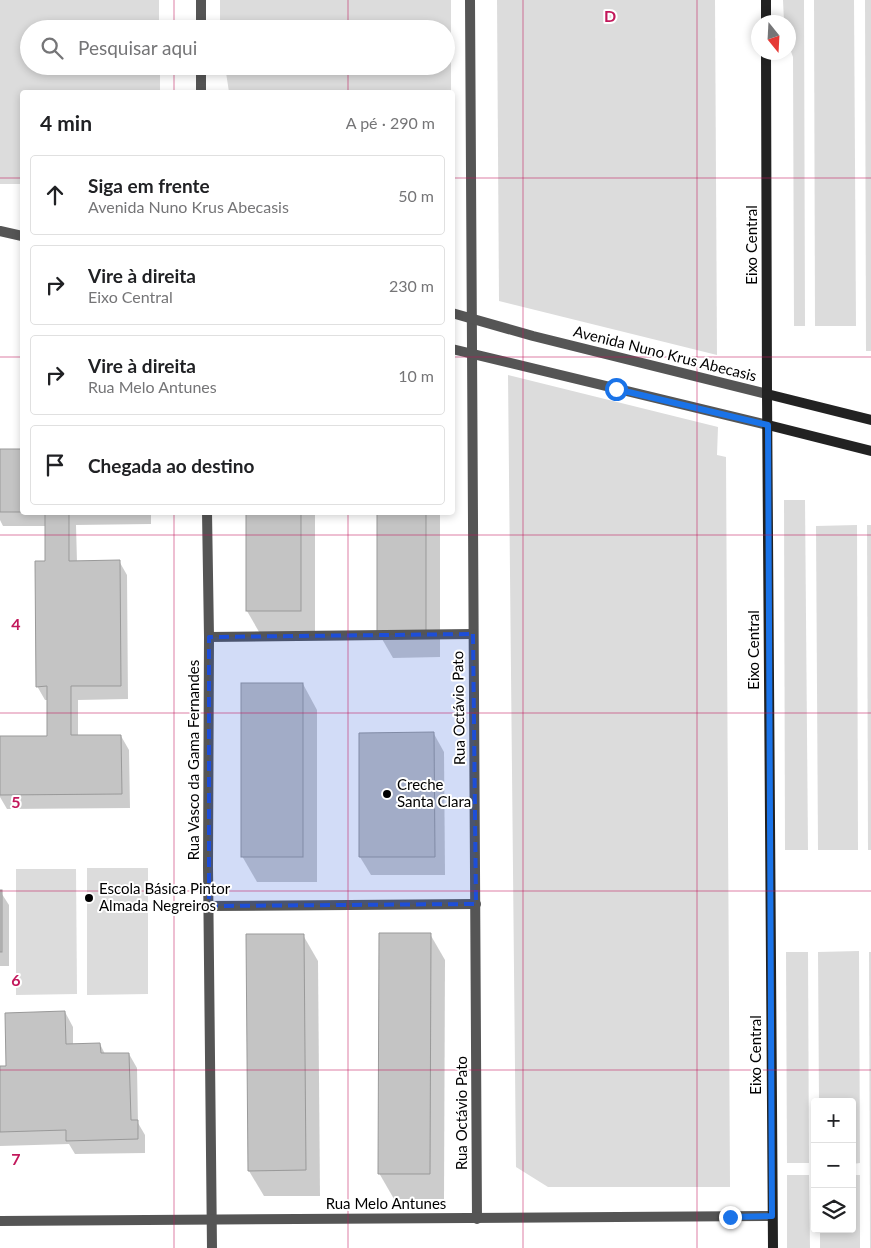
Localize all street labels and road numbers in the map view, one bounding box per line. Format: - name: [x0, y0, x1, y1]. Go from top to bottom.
- street label: Eixo Central: [742, 205, 760, 285]
- street label: Avenida Nuno Krus Abecasis: [572, 322, 759, 385]
- street label: Eixo Central: [744, 610, 762, 690]
- street label: Rua Octávio Pato: [448, 651, 468, 765]
- street label: Rua Vasco da Gama Fernandes: [184, 660, 202, 860]
- street label: Eixo Central: [746, 1015, 764, 1095]
- street label: Rua Octávio Pato: [452, 1056, 470, 1170]
- street label: Rua Melo Antunes: [326, 1194, 446, 1212]

